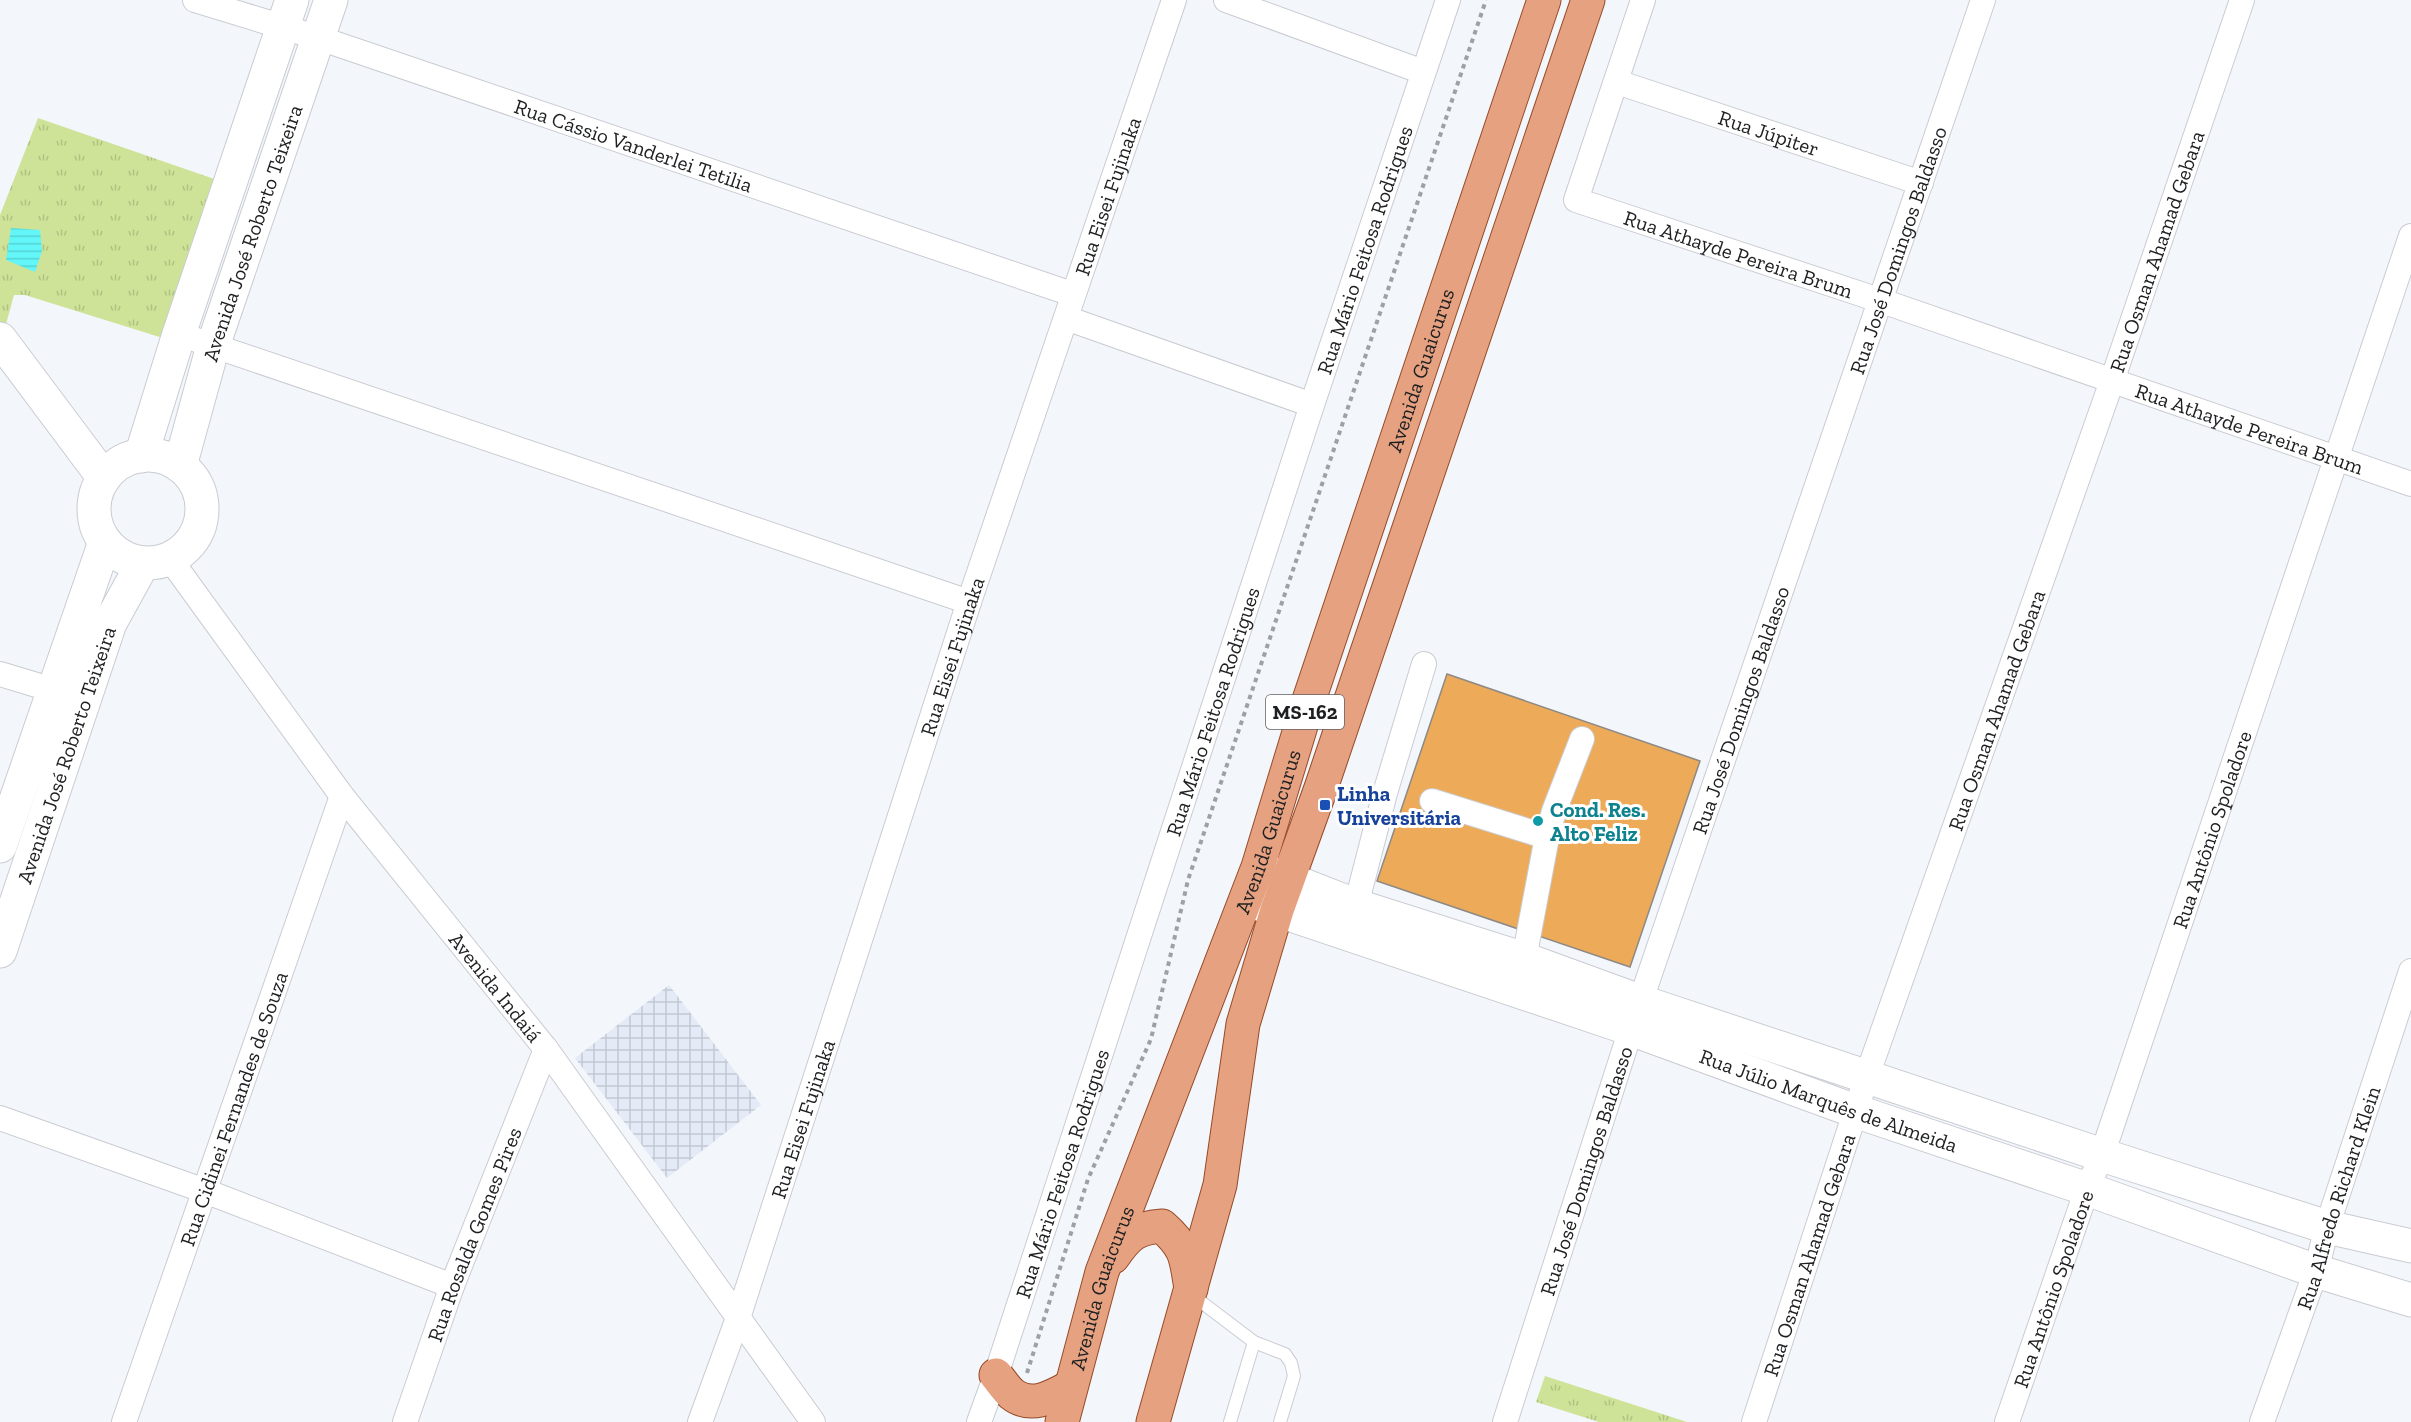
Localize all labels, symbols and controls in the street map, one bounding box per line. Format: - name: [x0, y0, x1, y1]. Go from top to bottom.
- street label: Rua Cássio Vanderlei Tetilia: [511, 93, 756, 197]
- street label: Avenida José Roberto Teixeira: [197, 101, 307, 364]
- street label: Rua Júpiter: [1715, 104, 1822, 161]
- street label: Rua Eisei Fujinaka: [1069, 114, 1146, 278]
- street label: Rua Mário Feitosa Rodrigues: [1311, 122, 1417, 377]
- street label: Rua José Domingos Baldasso: [1844, 123, 1951, 377]
- street label: Rua Osman Ahamad Gebara: [2104, 127, 2209, 375]
- street label: Rua Athayde Pereira Brum: [1621, 204, 1856, 303]
- street label: Avenida Guaicurus: [1381, 285, 1459, 455]
- street label: Rua Athayde Pereira Brum: [2132, 377, 2367, 479]
- street label: Rua Eisei Fujinaka: [914, 574, 989, 739]
- street label: Rua José Domingos Baldasso: [1686, 583, 1794, 837]
- street label: Rua Mário Feitosa Rodrigues: [1160, 584, 1264, 839]
- street label: Rua Osman Ahamad Gebara: [1942, 586, 2050, 834]
- street label: Avenida José Roberto Teixeira: [11, 623, 121, 887]
- road number: MS-162: [1266, 695, 1344, 729]
- street label: Rua Antônio Spoladore: [2167, 727, 2256, 932]
- street label: Avenida Guaicurus: [1229, 746, 1306, 917]
- place label: Linha Universitária: [1337, 781, 1462, 830]
- place label: Cond. Res. Alto Feliz: [1550, 797, 1645, 846]
- marker: Linha Universitária: [1318, 798, 1332, 812]
- marker: Cond. Res. Alto Feliz: [1531, 814, 1545, 828]
- street label: Avenida Indaiá: [444, 927, 548, 1047]
- street label: Rua Cidinei Fernandes de Souza: [174, 968, 292, 1249]
- street label: Rua Eisei Fujinaka: [765, 1036, 840, 1201]
- street label: Rua José Domingos Baldasso: [1534, 1043, 1637, 1298]
- street label: Rua Júlio Marquês de Almeida: [1696, 1043, 1961, 1157]
- street label: Rua Mário Feitosa Rodrigues: [1009, 1046, 1114, 1301]
- street label: Rua Alfredo Richard Klein: [2291, 1083, 2385, 1313]
- street label: Rua Rosalda Gomes Pires: [421, 1123, 526, 1345]
- street label: Rua Osman Ahamad Gebara: [1757, 1130, 1860, 1379]
- street label: Rua Antônio Spoladore: [2007, 1187, 2098, 1391]
- street label: Avenida Guaicurus: [1064, 1202, 1139, 1373]

